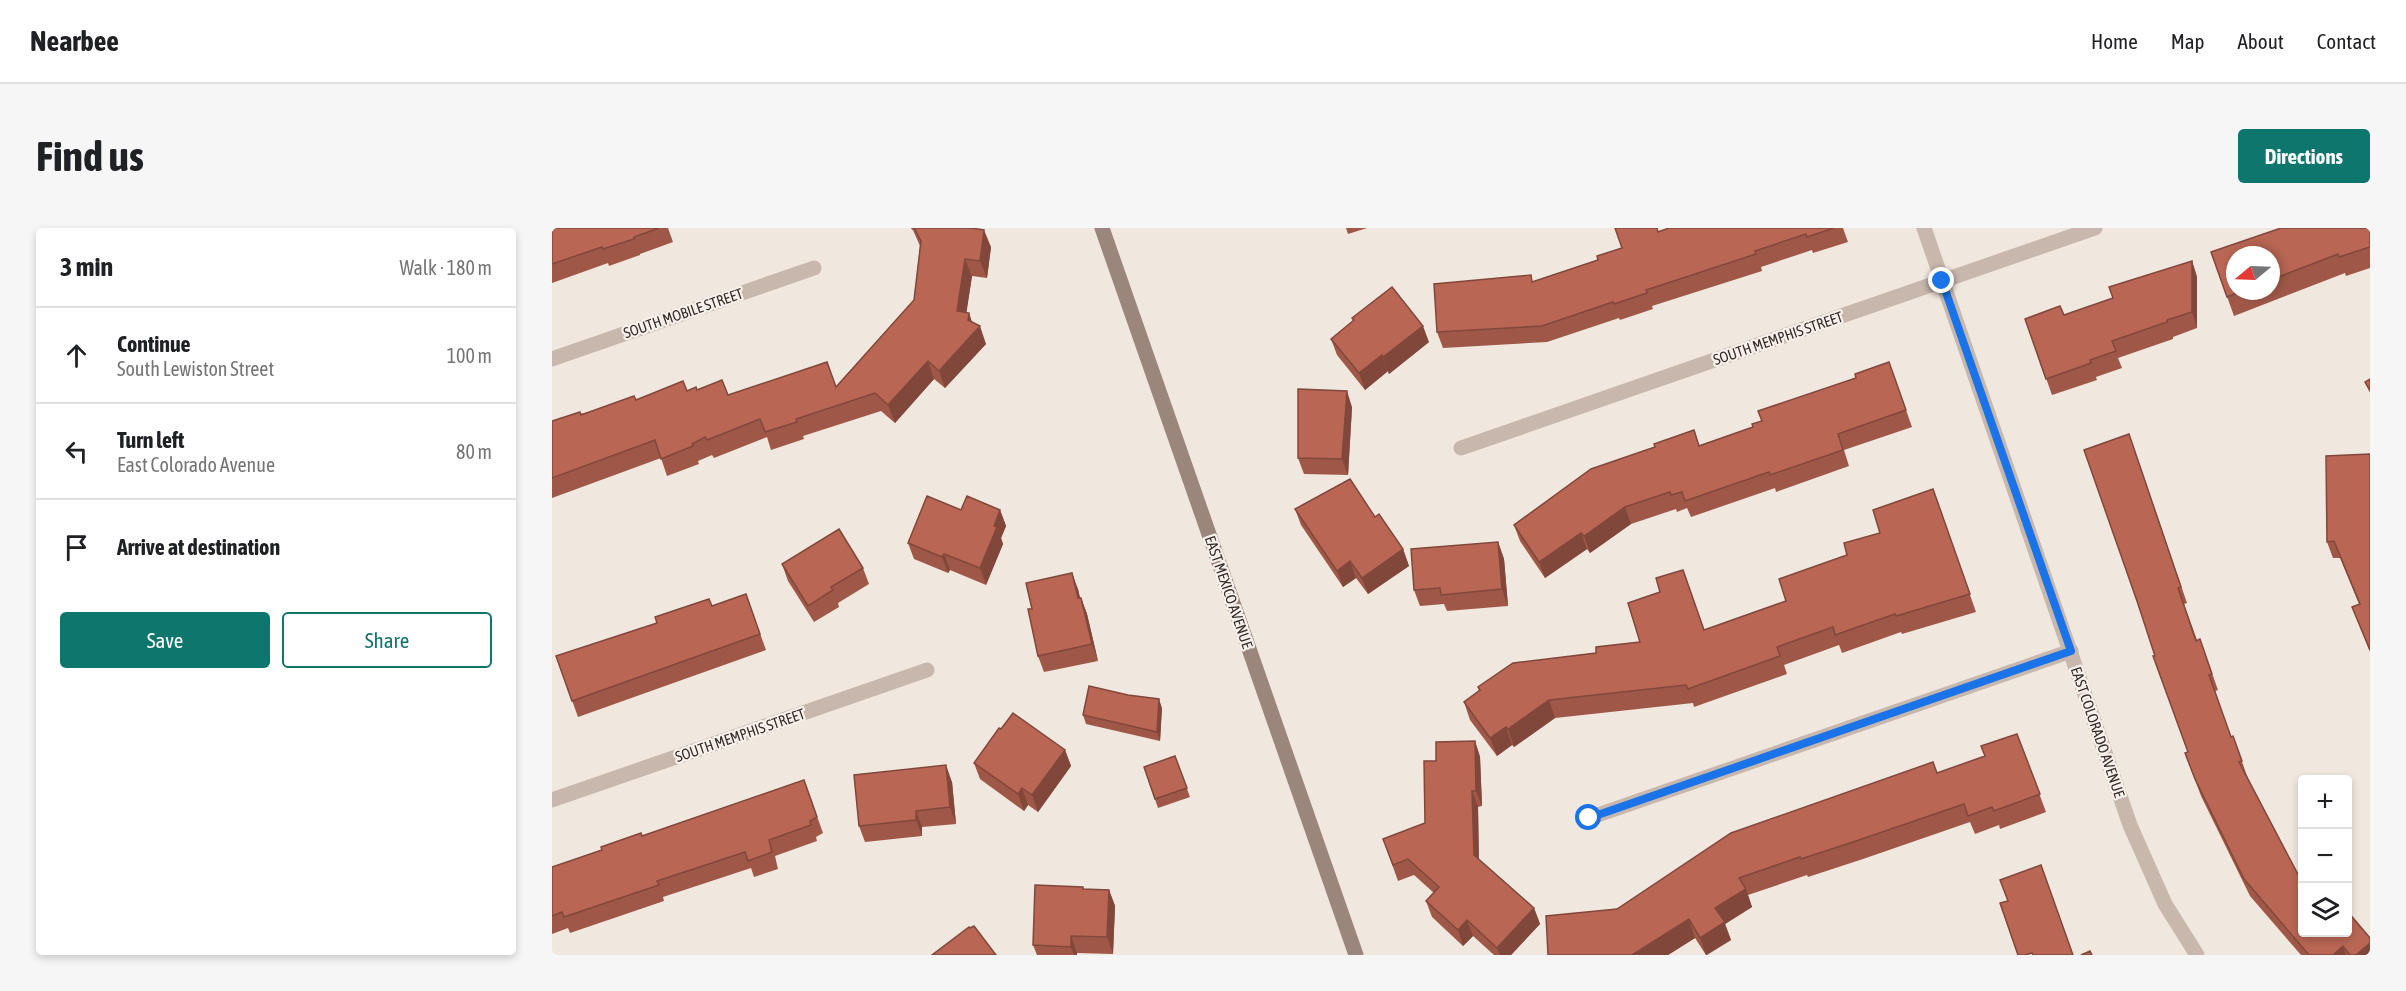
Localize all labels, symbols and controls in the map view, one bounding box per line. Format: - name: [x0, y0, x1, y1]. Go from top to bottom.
- text: Nearbee: [30, 25, 119, 57]
- text: Home: [2091, 29, 2138, 53]
- text: Map: [2171, 29, 2205, 53]
- text: About: [2238, 29, 2284, 53]
- text: Contact: [2317, 29, 2376, 53]
- button: Directions: [2238, 129, 2370, 183]
- text: Find us: [36, 132, 144, 180]
- north arrow: [2226, 246, 2280, 300]
- text: 3 min: [60, 252, 113, 282]
- text: Walk · 180 m: [400, 256, 492, 279]
- route end: [1928, 267, 1954, 293]
- street label: SOUTH MOBILE STREET: [621, 284, 745, 341]
- street label: SOUTH MEMPHIS STREET: [1711, 308, 1845, 368]
- text: Continue: [117, 331, 191, 357]
- icon: ahead: [60, 339, 93, 372]
- text: 100 m: [447, 344, 492, 367]
- text: South Lewiston Street: [117, 357, 274, 380]
- text: Turn left: [117, 427, 184, 453]
- icon: left: [60, 435, 93, 468]
- text: 80 m: [456, 440, 492, 463]
- text: East Colorado Avenue: [117, 453, 275, 476]
- icon: arrive: [60, 531, 93, 564]
- text: Arrive at destination: [117, 534, 280, 560]
- street label: EAST MEXICO AVENUE: [1202, 534, 1256, 651]
- button: Save: [60, 612, 270, 668]
- button: Share: [282, 612, 492, 668]
- street label: EAST COLORADO AVENUE: [2068, 664, 2129, 800]
- street label: SOUTH MEMPHIS STREET: [673, 705, 807, 765]
- map controls: [2298, 775, 2352, 937]
- button: +: [2298, 775, 2352, 829]
- route start: [1575, 804, 1601, 830]
- button: −: [2298, 829, 2352, 883]
- button: layers: [2298, 883, 2352, 937]

